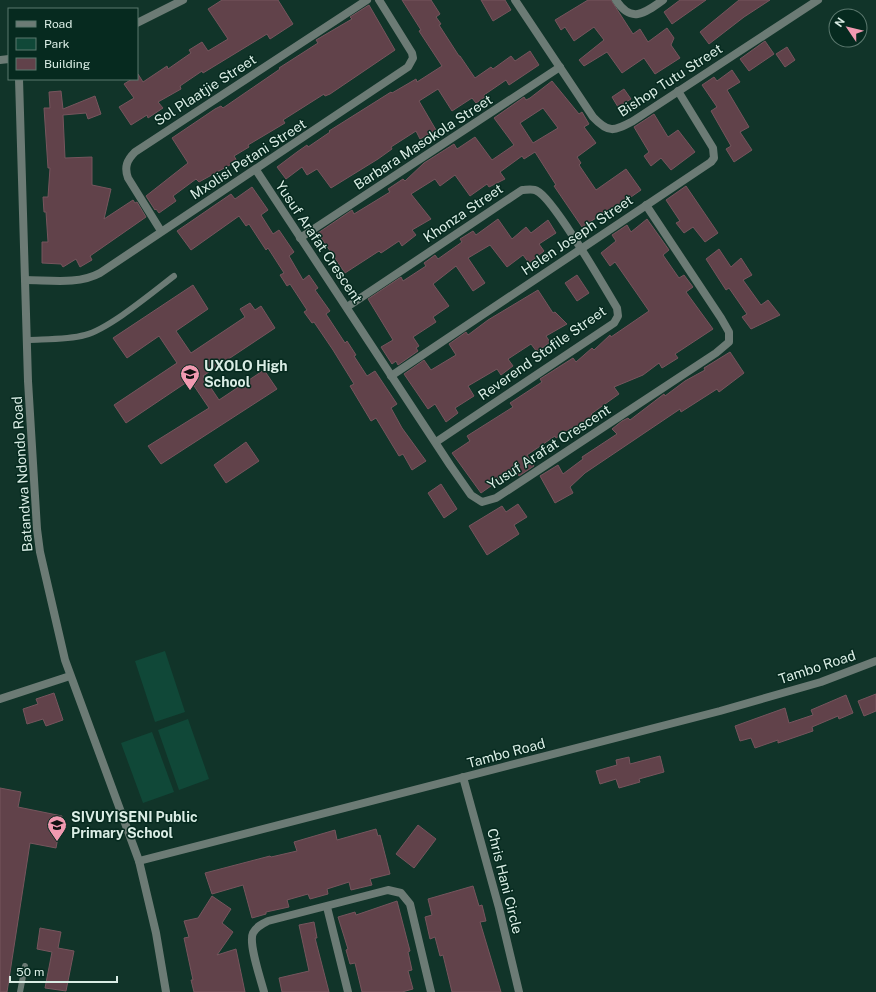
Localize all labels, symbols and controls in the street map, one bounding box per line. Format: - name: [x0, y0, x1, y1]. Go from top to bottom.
- legend: [8, 8, 138, 80]
- north arrow: [828, 8, 868, 48]
- text: N: [832, 15, 847, 29]
- text: Road: [44, 17, 72, 31]
- text: Park: [44, 37, 70, 51]
- street label: Bishop Tutu Street: [615, 40, 725, 120]
- street label: Sol Plaatjie Street: [151, 51, 259, 129]
- text: Building: [44, 57, 90, 71]
- street label: Barbara Masokola Street: [351, 91, 495, 193]
- street label: Mxolisi Petani Street: [187, 116, 309, 202]
- street label: Yusuf Arafat Crescent: [272, 178, 366, 306]
- street label: Khonza Street: [420, 181, 506, 245]
- street label: Helen Joseph Street: [518, 192, 636, 278]
- street label: Reverend Stofile Street: [475, 303, 609, 403]
- place label: UXOLO High School: [204, 358, 288, 390]
- school or university icon: UXOLO High School: [179, 363, 201, 391]
- street label: Batandwa Ndondo Road: [9, 396, 35, 552]
- street label: Yusuf Arafat Crescent: [485, 401, 613, 493]
- street label: Tambo Road: [776, 647, 858, 687]
- street label: Tambo Road: [465, 735, 547, 771]
- place label: SIVUYISENI Public Primary School: [71, 809, 198, 841]
- school or university icon: SIVUYISENI Public Primary School: [46, 814, 68, 842]
- street label: Chris Hani Circle: [484, 826, 526, 936]
- scale bar: [10, 958, 117, 984]
- text: 50 m: [16, 965, 44, 979]

